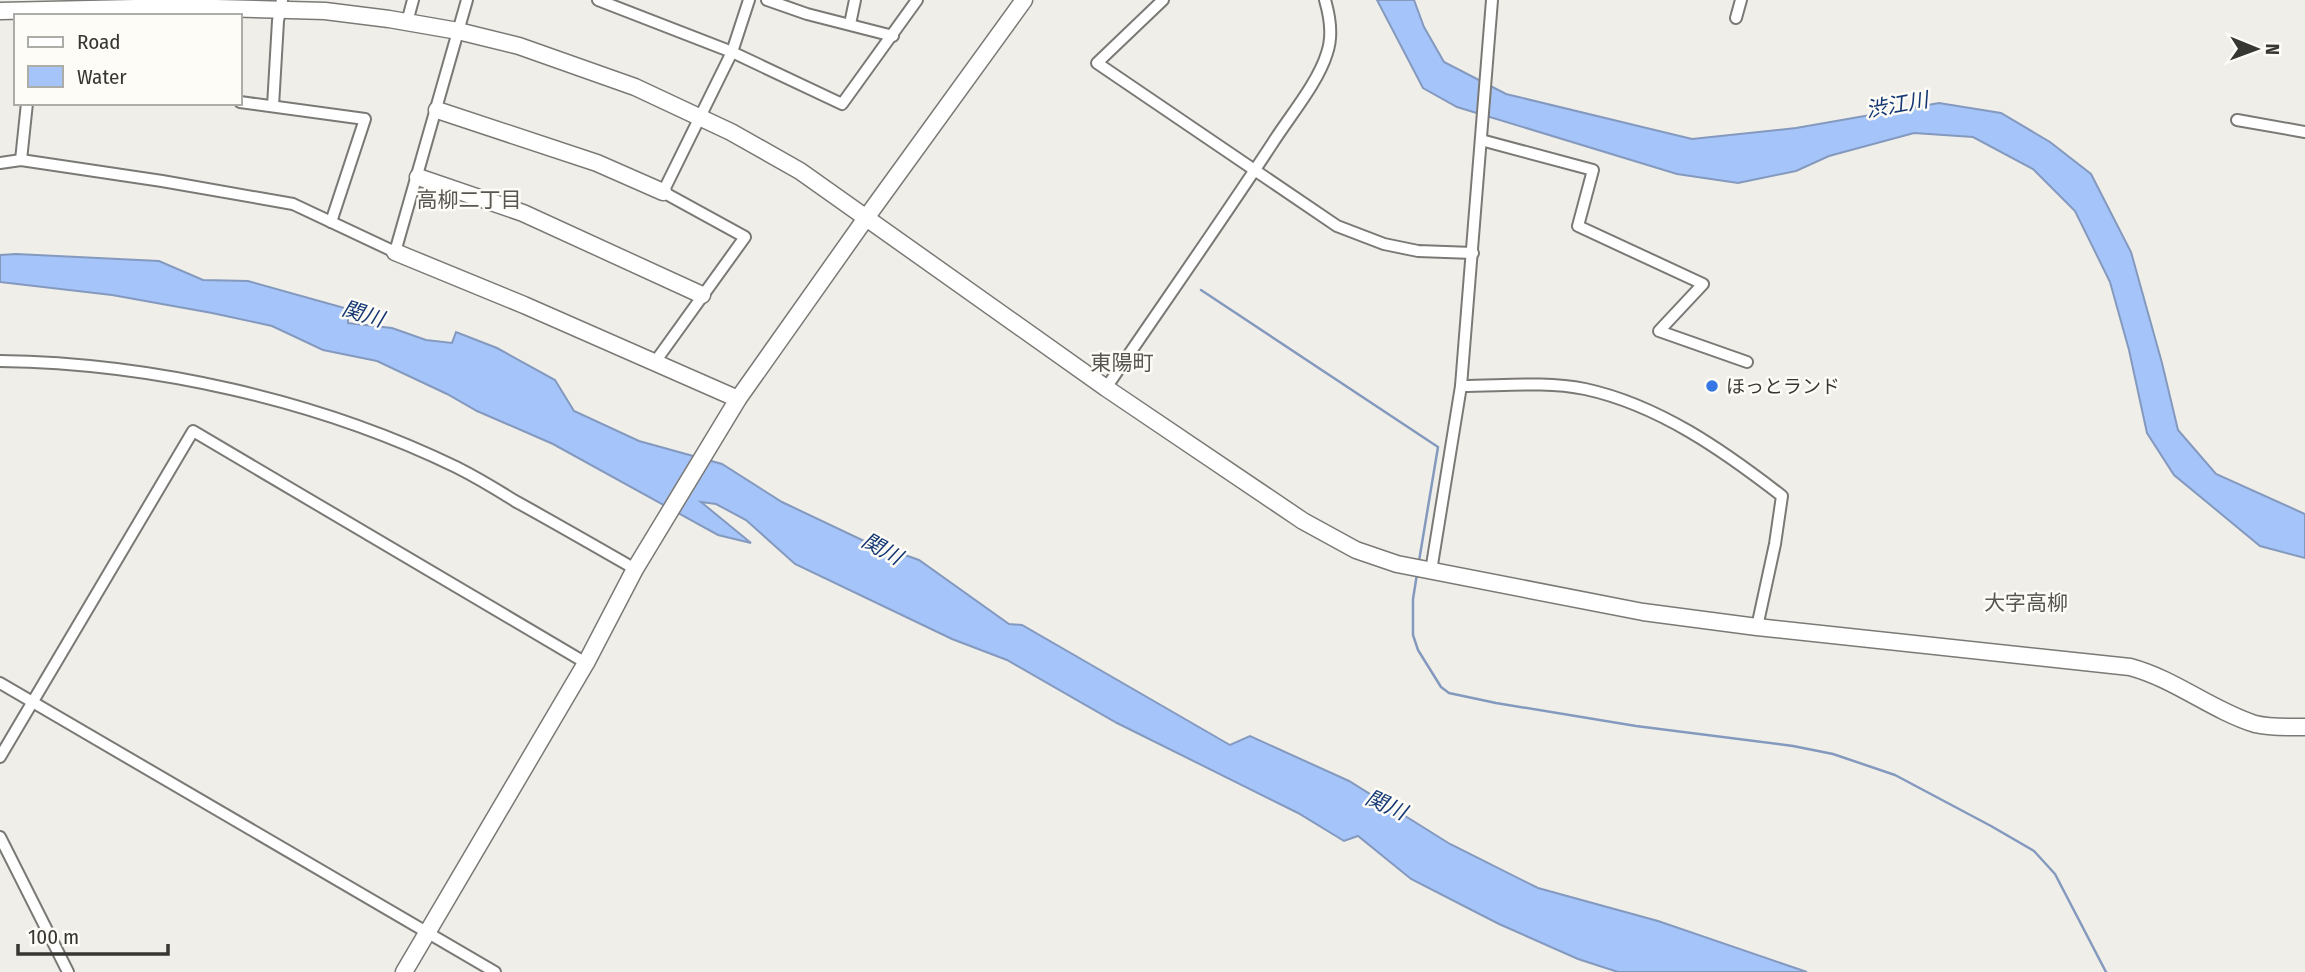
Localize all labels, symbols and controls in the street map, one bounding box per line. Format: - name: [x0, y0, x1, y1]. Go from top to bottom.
- legend: [14, 14, 242, 105]
- north arrow: [2221, 14, 2291, 84]
- text: Road: [77, 29, 121, 55]
- text: N: [2261, 43, 2284, 55]
- text: Water: [77, 64, 127, 90]
- water label: 渋江川: [1864, 86, 1932, 123]
- district label: 高柳二丁目: [417, 187, 522, 213]
- water label: 関川: [339, 295, 389, 333]
- district label: 東陽町: [1091, 350, 1154, 376]
- place label: ほっとランド: [1726, 375, 1840, 398]
- marker: ほっとランド: [1704, 378, 1720, 394]
- water label: 関川: [857, 527, 908, 572]
- district label: 大字高柳: [1984, 590, 2068, 616]
- water label: 関川: [1362, 785, 1412, 826]
- scale bar: [18, 912, 168, 956]
- text: 100 m: [28, 924, 79, 950]

